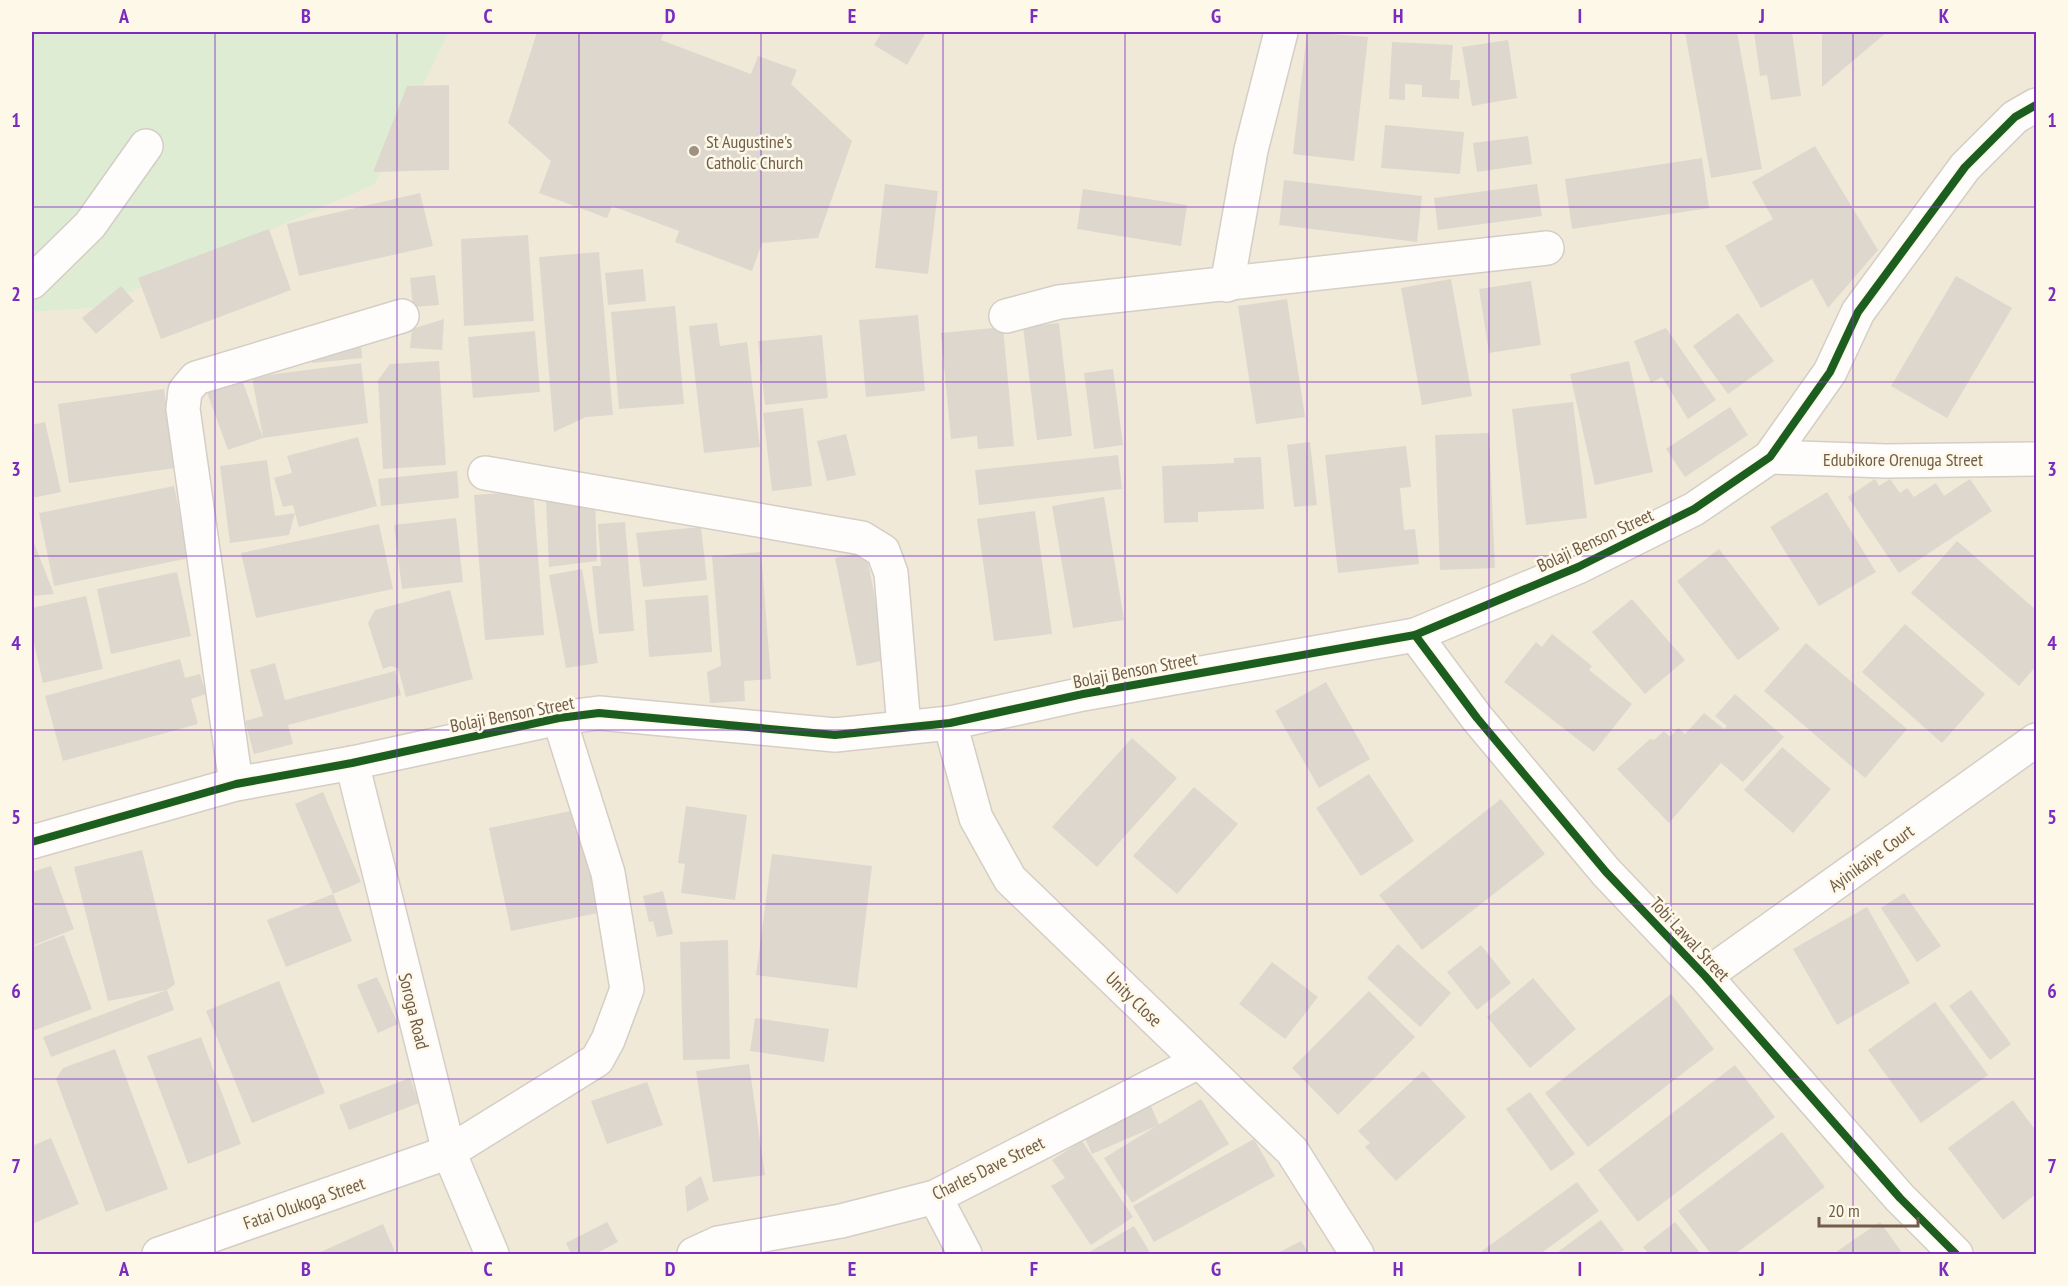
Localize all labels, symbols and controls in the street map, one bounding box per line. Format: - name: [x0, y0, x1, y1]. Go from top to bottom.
- text: A: [118, 3, 130, 29]
- text: B: [301, 3, 311, 29]
- text: C: [483, 3, 493, 29]
- text: D: [665, 3, 676, 29]
- text: E: [848, 3, 856, 29]
- text: F: [1030, 3, 1038, 29]
- text: G: [1211, 3, 1221, 29]
- text: H: [1393, 3, 1403, 29]
- text: I: [1578, 3, 1582, 29]
- text: J: [1758, 3, 1765, 29]
- text: K: [1939, 3, 1950, 29]
- text: 1: [11, 107, 21, 133]
- text: 1: [2047, 107, 2057, 133]
- place label: St Augustine's Catholic Church: [706, 130, 803, 174]
- marker: St Augustine's Catholic Church: [687, 144, 701, 158]
- text: 2: [11, 281, 21, 307]
- text: 2: [2047, 281, 2057, 307]
- street label: Edubikore Orenuga Street: [1823, 448, 1983, 471]
- text: 3: [11, 456, 21, 482]
- text: 3: [2047, 456, 2057, 482]
- street label: Bolaji Benson Street: [1533, 503, 1657, 577]
- text: 4: [11, 630, 21, 656]
- text: 4: [2047, 630, 2057, 656]
- street label: Bolaji Benson Street: [1071, 647, 1199, 693]
- street label: Bolaji Benson Street: [448, 691, 576, 737]
- text: 5: [11, 804, 21, 830]
- text: 5: [2047, 804, 2057, 830]
- street label: Ayinikaiye Court: [1824, 819, 1918, 897]
- street label: Tobi Lawal Street: [1645, 892, 1735, 986]
- street label: Unity Close: [1101, 966, 1167, 1032]
- street label: Soroga Road: [393, 971, 435, 1051]
- text: 6: [11, 978, 21, 1004]
- text: 6: [2047, 978, 2057, 1004]
- street label: Charles Dave Street: [928, 1131, 1048, 1205]
- text: 7: [11, 1153, 21, 1179]
- text: 7: [2047, 1153, 2057, 1179]
- street label: Fatai Olukoga Street: [240, 1171, 368, 1235]
- scale bar: [1819, 1190, 1918, 1228]
- text: 20 m: [1828, 1199, 1860, 1222]
- text: A: [118, 1256, 130, 1282]
- text: B: [301, 1256, 311, 1282]
- text: C: [483, 1256, 493, 1282]
- text: D: [665, 1256, 676, 1282]
- text: E: [848, 1256, 856, 1282]
- text: F: [1030, 1256, 1038, 1282]
- text: G: [1211, 1256, 1221, 1282]
- text: H: [1393, 1256, 1403, 1282]
- text: I: [1578, 1256, 1582, 1282]
- text: J: [1758, 1256, 1765, 1282]
- text: K: [1939, 1256, 1950, 1282]

